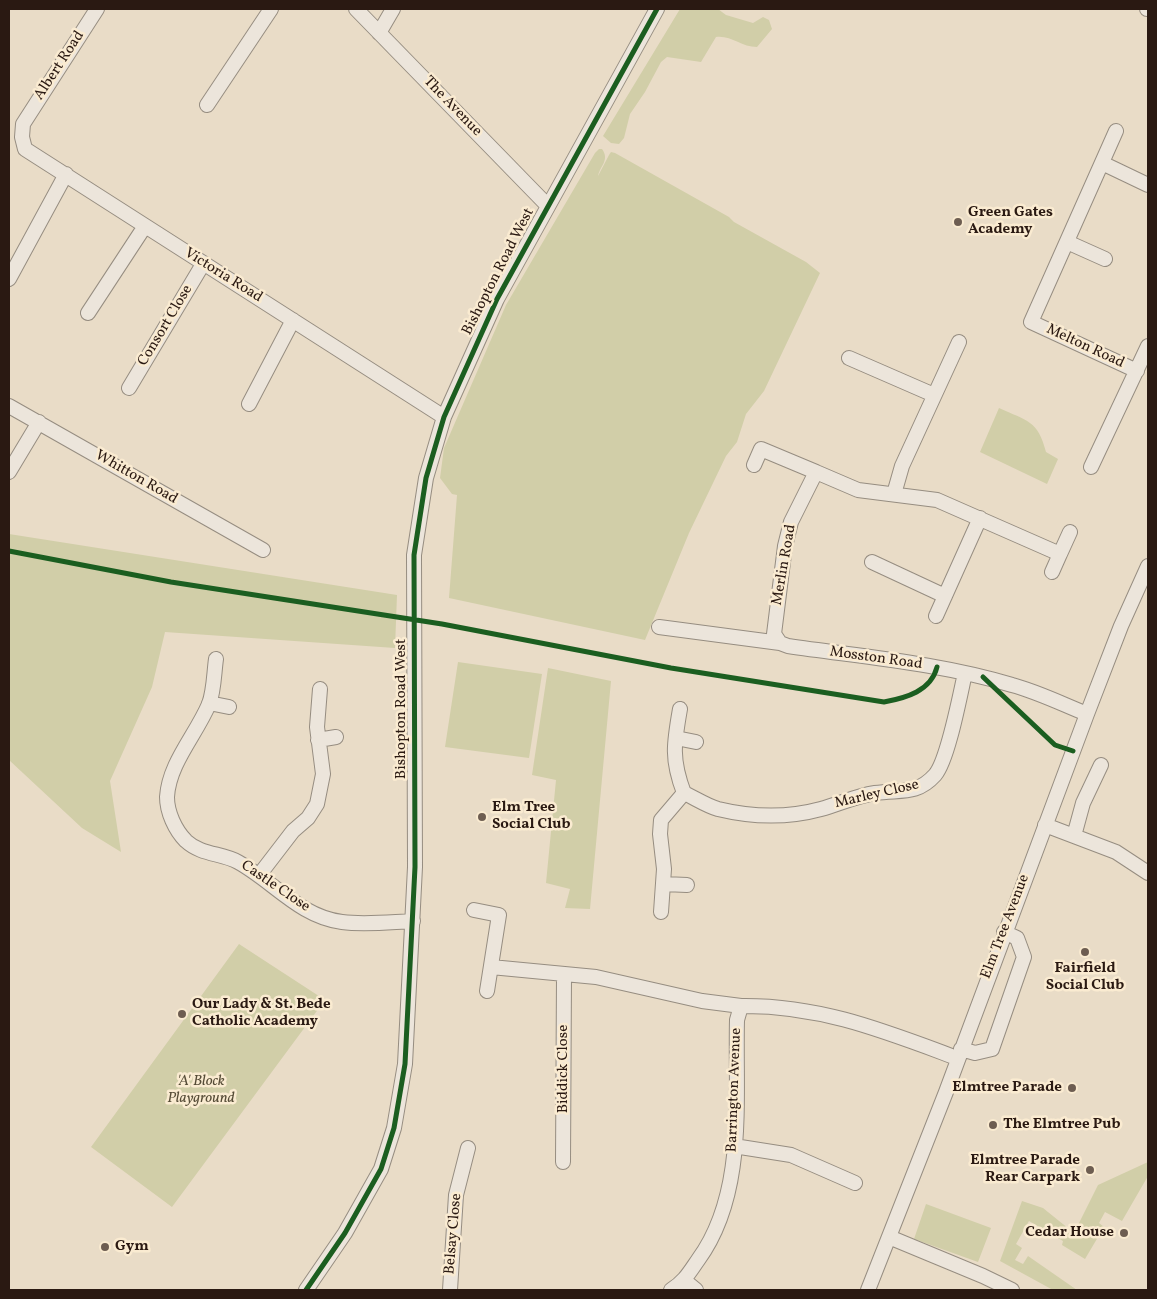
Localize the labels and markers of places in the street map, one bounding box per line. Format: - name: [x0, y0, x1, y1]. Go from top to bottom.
- place label: Green Gates Academy: [968, 204, 1053, 239]
- marker: Green Gates Academy: [952, 216, 964, 228]
- place label: Elm Tree Social Club: [492, 799, 570, 834]
- marker: Elm Tree Social Club: [476, 811, 488, 823]
- marker: Fairfield Social Club: [1079, 946, 1091, 958]
- place label: Fairfield Social Club: [1046, 960, 1124, 995]
- place label: Our Lady & St. Bede Catholic Academy: [192, 996, 331, 1031]
- marker: Our Lady & St. Bede Catholic Academy: [176, 1008, 188, 1020]
- place label: Elmtree Parade: [952, 1079, 1062, 1097]
- marker: Elmtree Parade: [1066, 1082, 1078, 1094]
- place label: The Elmtree Pub: [1003, 1116, 1120, 1134]
- marker: The Elmtree Pub: [987, 1119, 999, 1131]
- place label: Elmtree Parade Rear Carpark: [970, 1152, 1080, 1187]
- marker: Elmtree Parade Rear Carpark: [1084, 1164, 1096, 1176]
- place label: Cedar House: [1025, 1224, 1114, 1242]
- marker: Cedar House: [1118, 1227, 1130, 1239]
- place label: Gym: [115, 1238, 149, 1256]
- marker: Gym: [99, 1241, 111, 1253]

